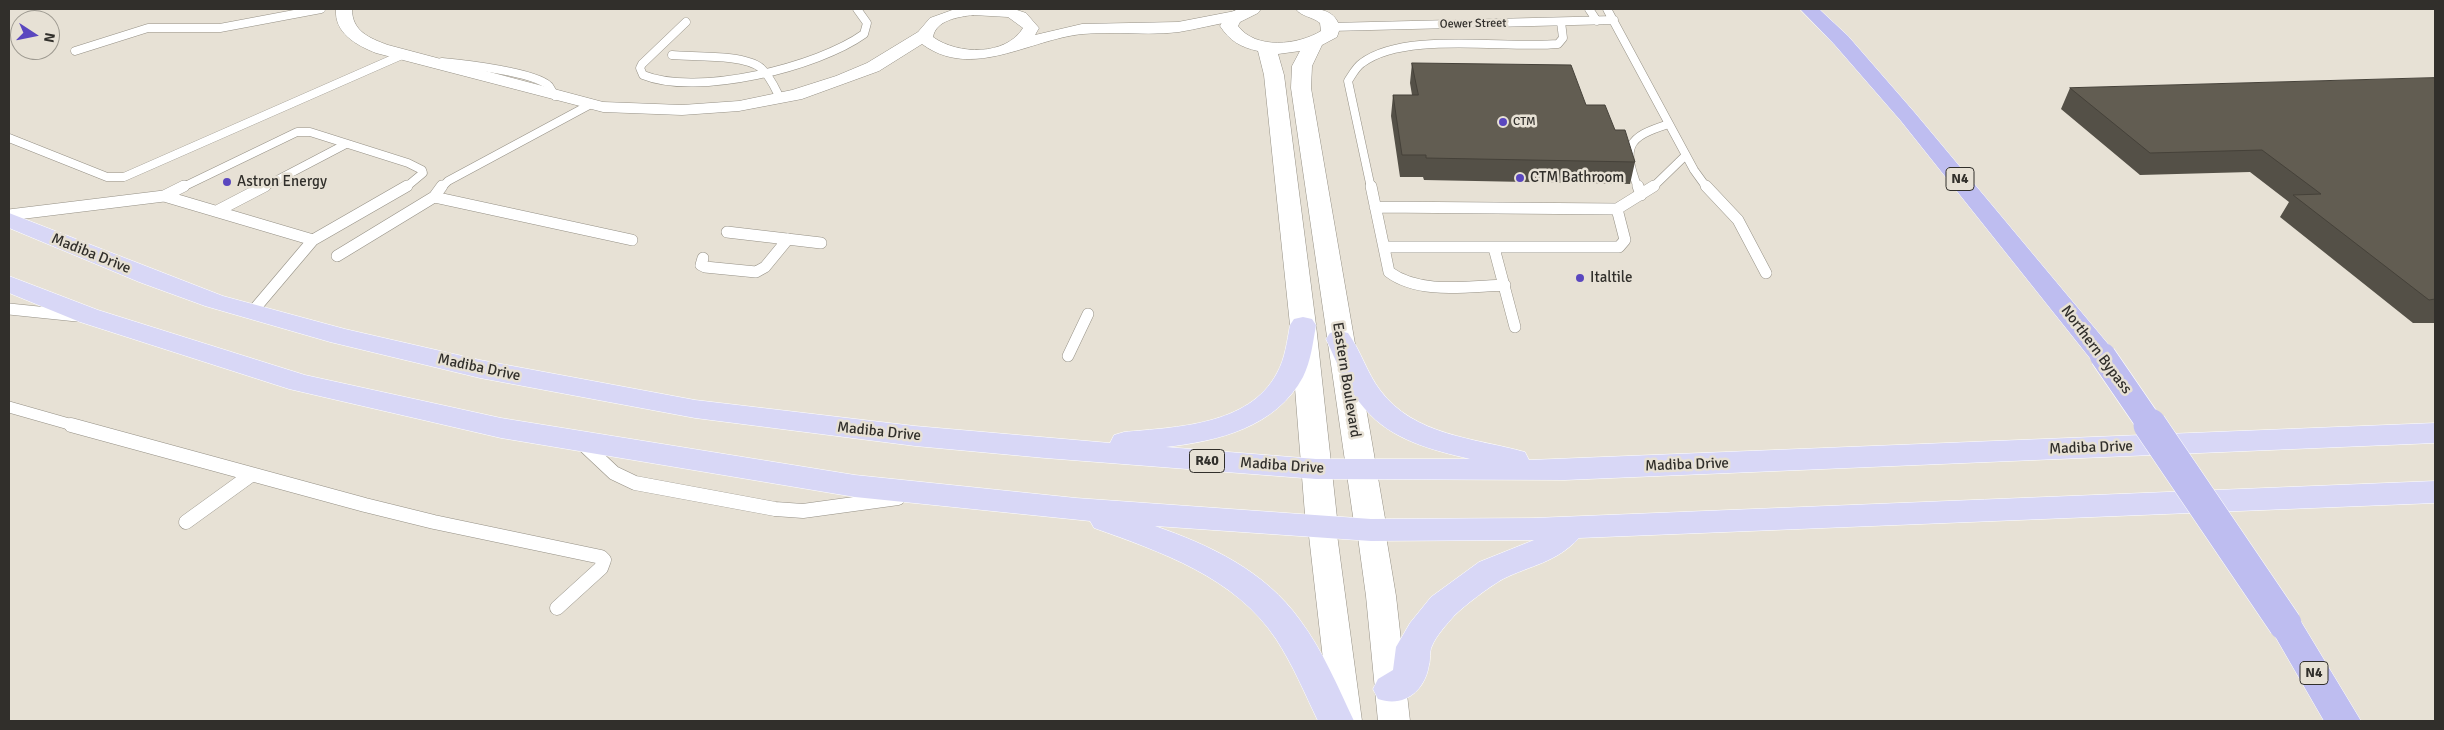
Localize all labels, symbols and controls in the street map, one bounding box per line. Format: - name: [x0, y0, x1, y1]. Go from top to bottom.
- north arrow: [10, 10, 60, 60]
- street label: Oewer Street: [1440, 16, 1506, 32]
- text: N: [40, 31, 59, 44]
- place label: CTM: [1513, 115, 1536, 129]
- marker: CTM: [1497, 116, 1509, 128]
- road number: N4: [1946, 168, 1974, 190]
- place label: CTM Bathroom: [1530, 169, 1624, 187]
- marker: CTM Bathroom: [1514, 172, 1526, 184]
- place label: Astron Energy: [237, 173, 327, 191]
- marker: Astron Energy: [221, 176, 233, 188]
- street label: Madiba Drive: [49, 230, 133, 278]
- place label: Italtile: [1590, 269, 1633, 287]
- marker: Italtile: [1574, 272, 1586, 284]
- street label: Northern Bypass: [2057, 302, 2135, 398]
- street label: Eastern Boulevard: [1328, 321, 1364, 439]
- street label: Madiba Drive: [436, 350, 522, 386]
- street label: Madiba Drive: [836, 419, 922, 445]
- street label: Madiba Drive: [2049, 438, 2133, 458]
- road number: R40: [1190, 450, 1224, 472]
- street label: Madiba Drive: [1239, 454, 1325, 478]
- street label: Madiba Drive: [1645, 455, 1729, 475]
- road number: N4: [2300, 661, 2328, 684]

